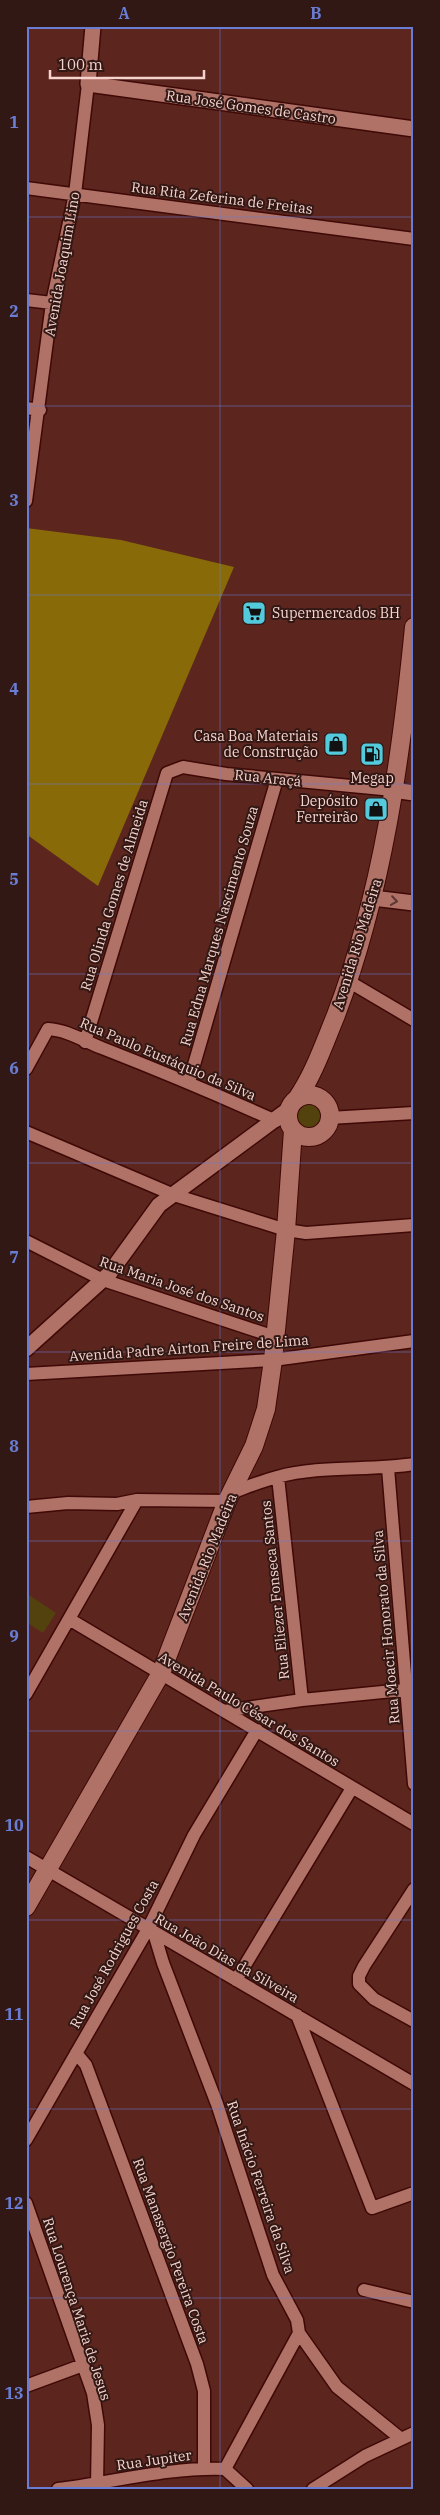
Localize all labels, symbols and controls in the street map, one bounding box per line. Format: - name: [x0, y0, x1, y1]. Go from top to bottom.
- text: A: [118, 3, 130, 23]
- text: B: [310, 3, 322, 23]
- scale bar: [50, 48, 204, 80]
- text: 100 m: [58, 55, 103, 74]
- street label: Rua José Gomes de Castro: [165, 86, 337, 128]
- text: 1: [9, 112, 19, 132]
- street label: Rua Rita Zeferina de Freitas: [130, 178, 314, 218]
- street label: Avenida Joaquim Lino: [40, 190, 84, 338]
- text: 2: [9, 301, 19, 321]
- text: 3: [9, 490, 19, 510]
- supermarket icon: Supermercados BH: [241, 600, 267, 626]
- place label: Supermercados BH: [272, 604, 400, 622]
- text: 4: [9, 679, 19, 699]
- place label: Casa Boa Materiais de Construção: [194, 727, 318, 761]
- shop icon: Casa Boa Materiais de Construção: [323, 731, 349, 757]
- fuel station icon: Megap: [359, 741, 385, 767]
- street label: Rua Araçá: [234, 766, 303, 790]
- place label: Megap: [350, 769, 394, 787]
- place label: Depósito Ferreirão: [296, 792, 358, 826]
- shop icon: Depósito Ferreirão: [363, 796, 389, 822]
- street label: Rua Olinda Gomes de Almeida: [76, 797, 152, 993]
- street label: Rua Edna Marques Nascimento Souza: [176, 803, 262, 1048]
- text: 5: [9, 869, 19, 889]
- street label: Avenida Rio Madeira: [329, 876, 386, 1012]
- one-way arrow: [389, 895, 398, 905]
- street label: Rua Paulo Eustáquio da Silva: [77, 1014, 259, 1104]
- text: 6: [9, 1058, 19, 1078]
- text: 7: [9, 1247, 19, 1267]
- street label: Rua Maria José dos Santos: [97, 1252, 267, 1326]
- street label: Avenida Padre Airton Freire de Lima: [68, 1331, 310, 1365]
- text: 8: [9, 1436, 19, 1456]
- street label: Avenida Rio Madeira: [173, 1490, 241, 1623]
- street label: Rua Eliezer Fonseca Santos: [257, 1499, 293, 1680]
- street label: Rua Moacir Honorato da Silva: [369, 1529, 403, 1725]
- text: 9: [9, 1626, 19, 1646]
- street label: Avenida Paulo César dos Santos: [155, 1648, 343, 1770]
- text: 10: [4, 1815, 24, 1835]
- street label: Rua José Rodrigues Costa: [66, 1876, 163, 2031]
- street label: Rua João Dias da Silveira: [152, 1909, 303, 2007]
- text: 11: [4, 2004, 24, 2024]
- street label: Rua Inácio Ferreira da Silva: [223, 2098, 299, 2276]
- street label: Rua Manasergio Pereira Costa: [129, 2156, 213, 2347]
- text: 12: [4, 2193, 24, 2213]
- street label: Rua Lourença Maria de Jesus: [39, 2215, 115, 2403]
- text: 13: [4, 2383, 24, 2403]
- street label: Rua Jupiter: [115, 2446, 193, 2474]

